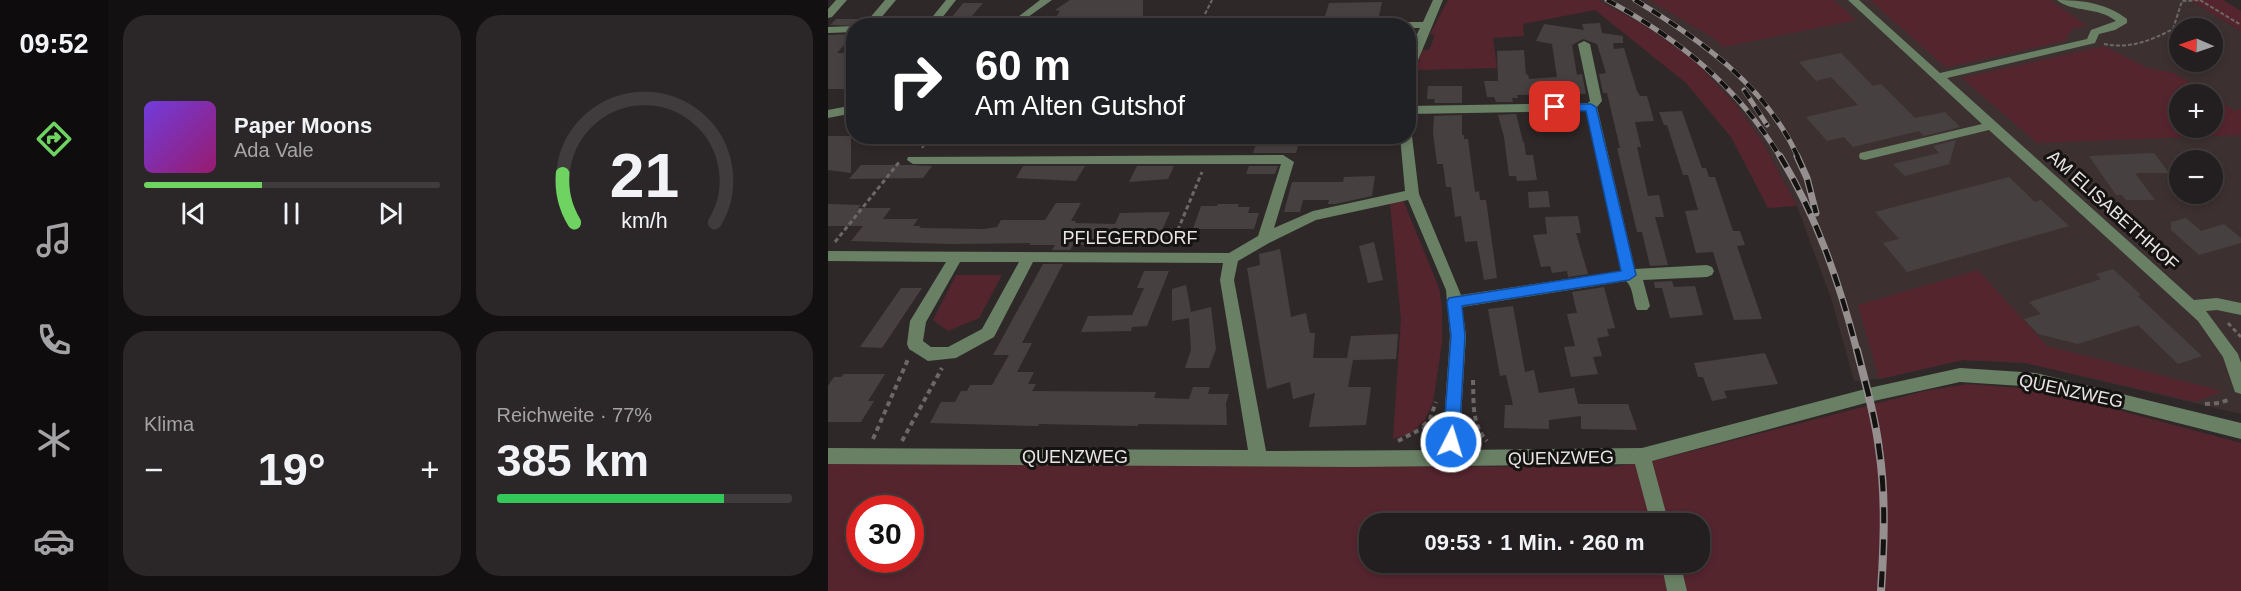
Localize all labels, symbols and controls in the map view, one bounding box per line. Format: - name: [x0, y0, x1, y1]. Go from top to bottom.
- north arrow: [2169, 18, 2223, 72]
- map controls: [2169, 18, 2223, 204]
- text: 09:52: [19, 29, 89, 59]
- icon: right: [876, 42, 954, 120]
- text: 60 m: [975, 42, 1071, 89]
- pin: [1529, 81, 1580, 132]
- button: +: [2169, 84, 2223, 138]
- icon: arrive: [1538, 90, 1571, 123]
- text: Am Alten Gutshof: [975, 91, 1185, 121]
- text: Paper Moons: [234, 113, 372, 138]
- icon: directions: [33, 118, 75, 160]
- text: Ada Vale: [234, 139, 314, 161]
- text: 21: [610, 141, 679, 210]
- street label: AM ELISABETHHOF: [2044, 146, 2183, 274]
- button: −: [2169, 150, 2223, 204]
- icon: previous: [177, 197, 210, 230]
- icon: pause: [275, 197, 308, 230]
- icon: next: [374, 197, 407, 230]
- text: km/h: [621, 209, 667, 233]
- icon: music: [33, 219, 75, 261]
- street label: PFLEGERDORF: [1062, 228, 1198, 248]
- icon: phone: [33, 319, 75, 361]
- street label: QUENZWEG: [2017, 370, 2125, 412]
- text: Reichweite · 77%: [497, 404, 652, 426]
- position arrow: [1419, 410, 1483, 474]
- text: Klima: [144, 413, 194, 435]
- icon: climate: [33, 419, 75, 461]
- text: 385 km: [497, 435, 649, 486]
- text: 19°: [258, 444, 326, 495]
- street label: QUENZWEG: [1022, 447, 1128, 467]
- street label: QUENZWEG: [1508, 447, 1614, 469]
- text: −: [144, 451, 163, 488]
- text: +: [420, 451, 440, 488]
- speed limit sign: 30: [846, 495, 924, 573]
- icon: car: [33, 520, 75, 562]
- text: 09:53 · 1 Min. · 260 m: [1424, 530, 1645, 555]

